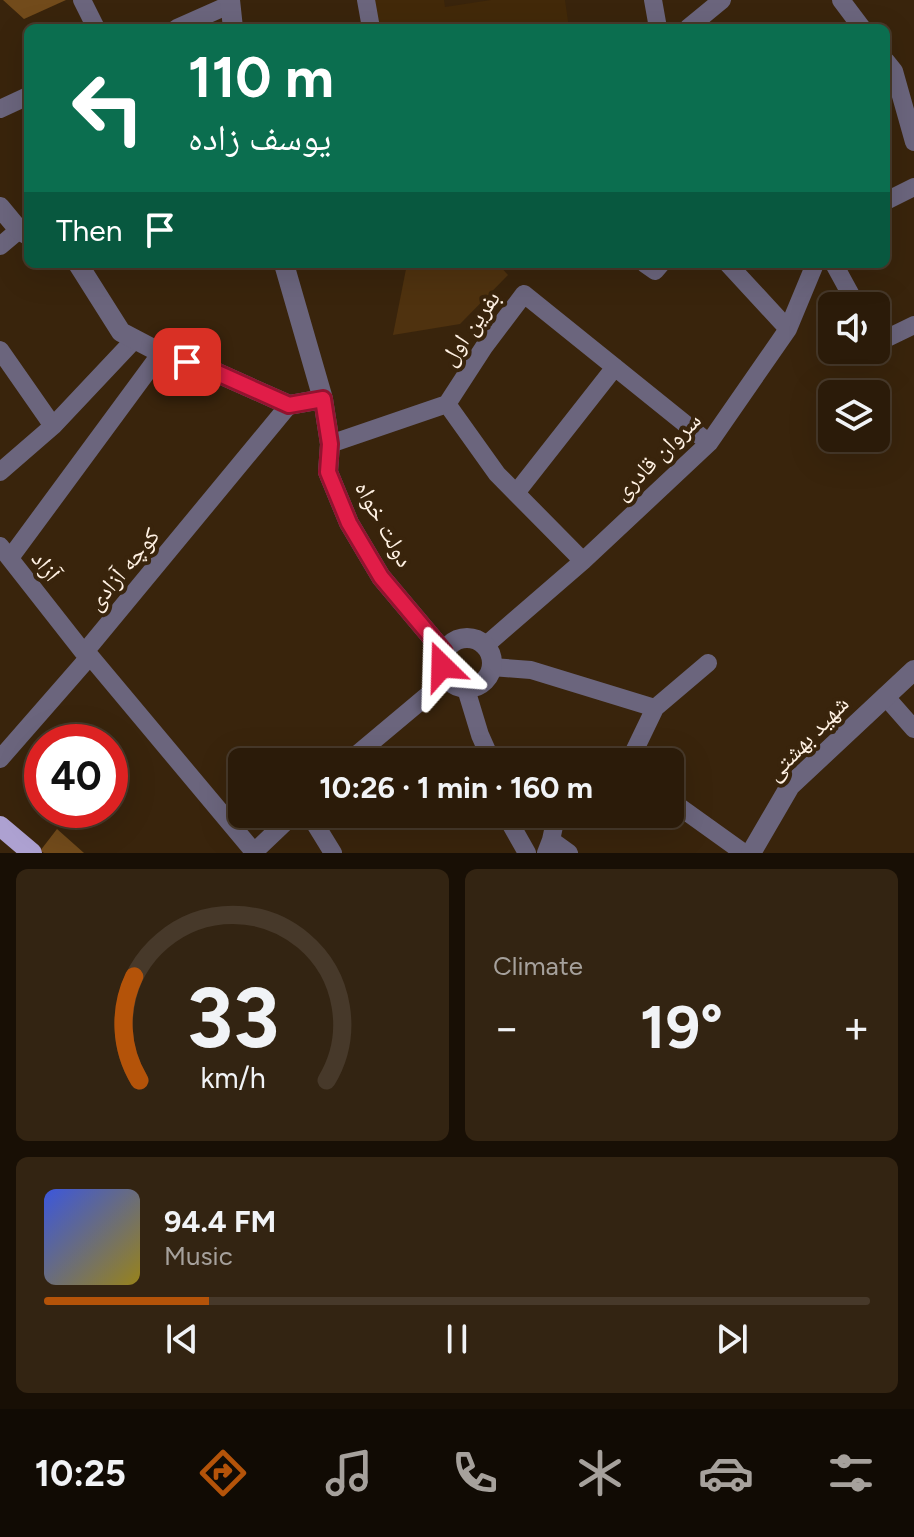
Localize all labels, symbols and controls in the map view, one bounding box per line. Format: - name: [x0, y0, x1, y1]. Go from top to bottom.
- text: 110 m: [188, 44, 334, 111]
- icon: left: [56, 56, 160, 160]
- text: یوسف زاده: [188, 116, 331, 159]
- icon: arrive: [138, 208, 182, 252]
- text: Then: [56, 212, 122, 249]
- street label: بفرین اول: [433, 285, 506, 371]
- map controls: [818, 292, 890, 452]
- button: sound: [818, 292, 890, 364]
- pin: [153, 328, 221, 396]
- icon: arrive: [165, 340, 209, 384]
- button: layers: [818, 380, 890, 452]
- street label: سروان قادری: [607, 406, 707, 506]
- street label: دولت خواه: [349, 476, 420, 572]
- street label: کوچه آزادی: [80, 522, 165, 616]
- street label: آزاد: [26, 545, 68, 587]
- position arrow: [400, 624, 484, 708]
- street label: شهید بهشتی: [759, 689, 854, 786]
- speed limit sign: 40: [24, 724, 128, 828]
- text: 10:26 · 1 min · 160 m: [319, 769, 593, 806]
- text: Climate: [493, 950, 583, 982]
- text: 33: [186, 968, 279, 1068]
- text: 19°: [640, 991, 723, 1063]
- text: −: [493, 1001, 520, 1054]
- text: +: [843, 1001, 870, 1054]
- text: km/h: [200, 1061, 265, 1095]
- text: 94.4 FM: [164, 1203, 276, 1240]
- text: Music: [164, 1240, 233, 1272]
- icon: previous: [160, 1317, 204, 1361]
- icon: pause: [435, 1317, 479, 1361]
- icon: next: [710, 1317, 754, 1361]
- icon: directions: [195, 1445, 251, 1501]
- icon: music: [321, 1445, 377, 1501]
- icon: phone: [447, 1445, 503, 1501]
- icon: climate: [572, 1445, 628, 1501]
- icon: car: [698, 1445, 754, 1501]
- icon: filters: [823, 1445, 879, 1501]
- text: 10:25: [35, 1452, 126, 1495]

